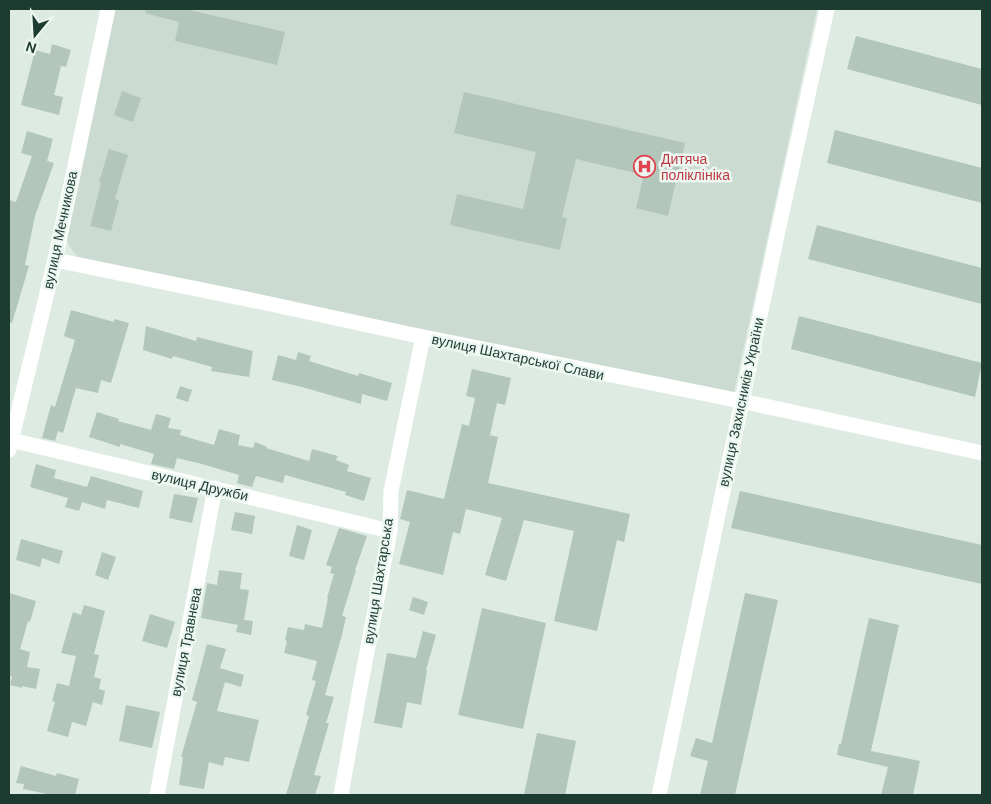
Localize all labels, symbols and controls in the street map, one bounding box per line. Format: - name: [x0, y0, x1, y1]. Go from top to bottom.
- north arrow: [10, 10, 60, 60]
- text: N: [23, 37, 39, 58]
- place label: Дитяча поліклініка: [661, 150, 730, 184]
- hospital icon: Дитяча поліклініка: [633, 155, 657, 179]
- street label: вулиця Мечникова: [39, 169, 81, 291]
- street label: вулиця Захисників України: [714, 316, 768, 488]
- street label: вулиця Шахтарської Слави: [430, 330, 606, 384]
- street label: вулиця Дружби: [150, 465, 250, 505]
- street label: вулиця Шахтарська: [359, 517, 397, 645]
- street label: вулиця Травнева: [167, 586, 205, 698]

